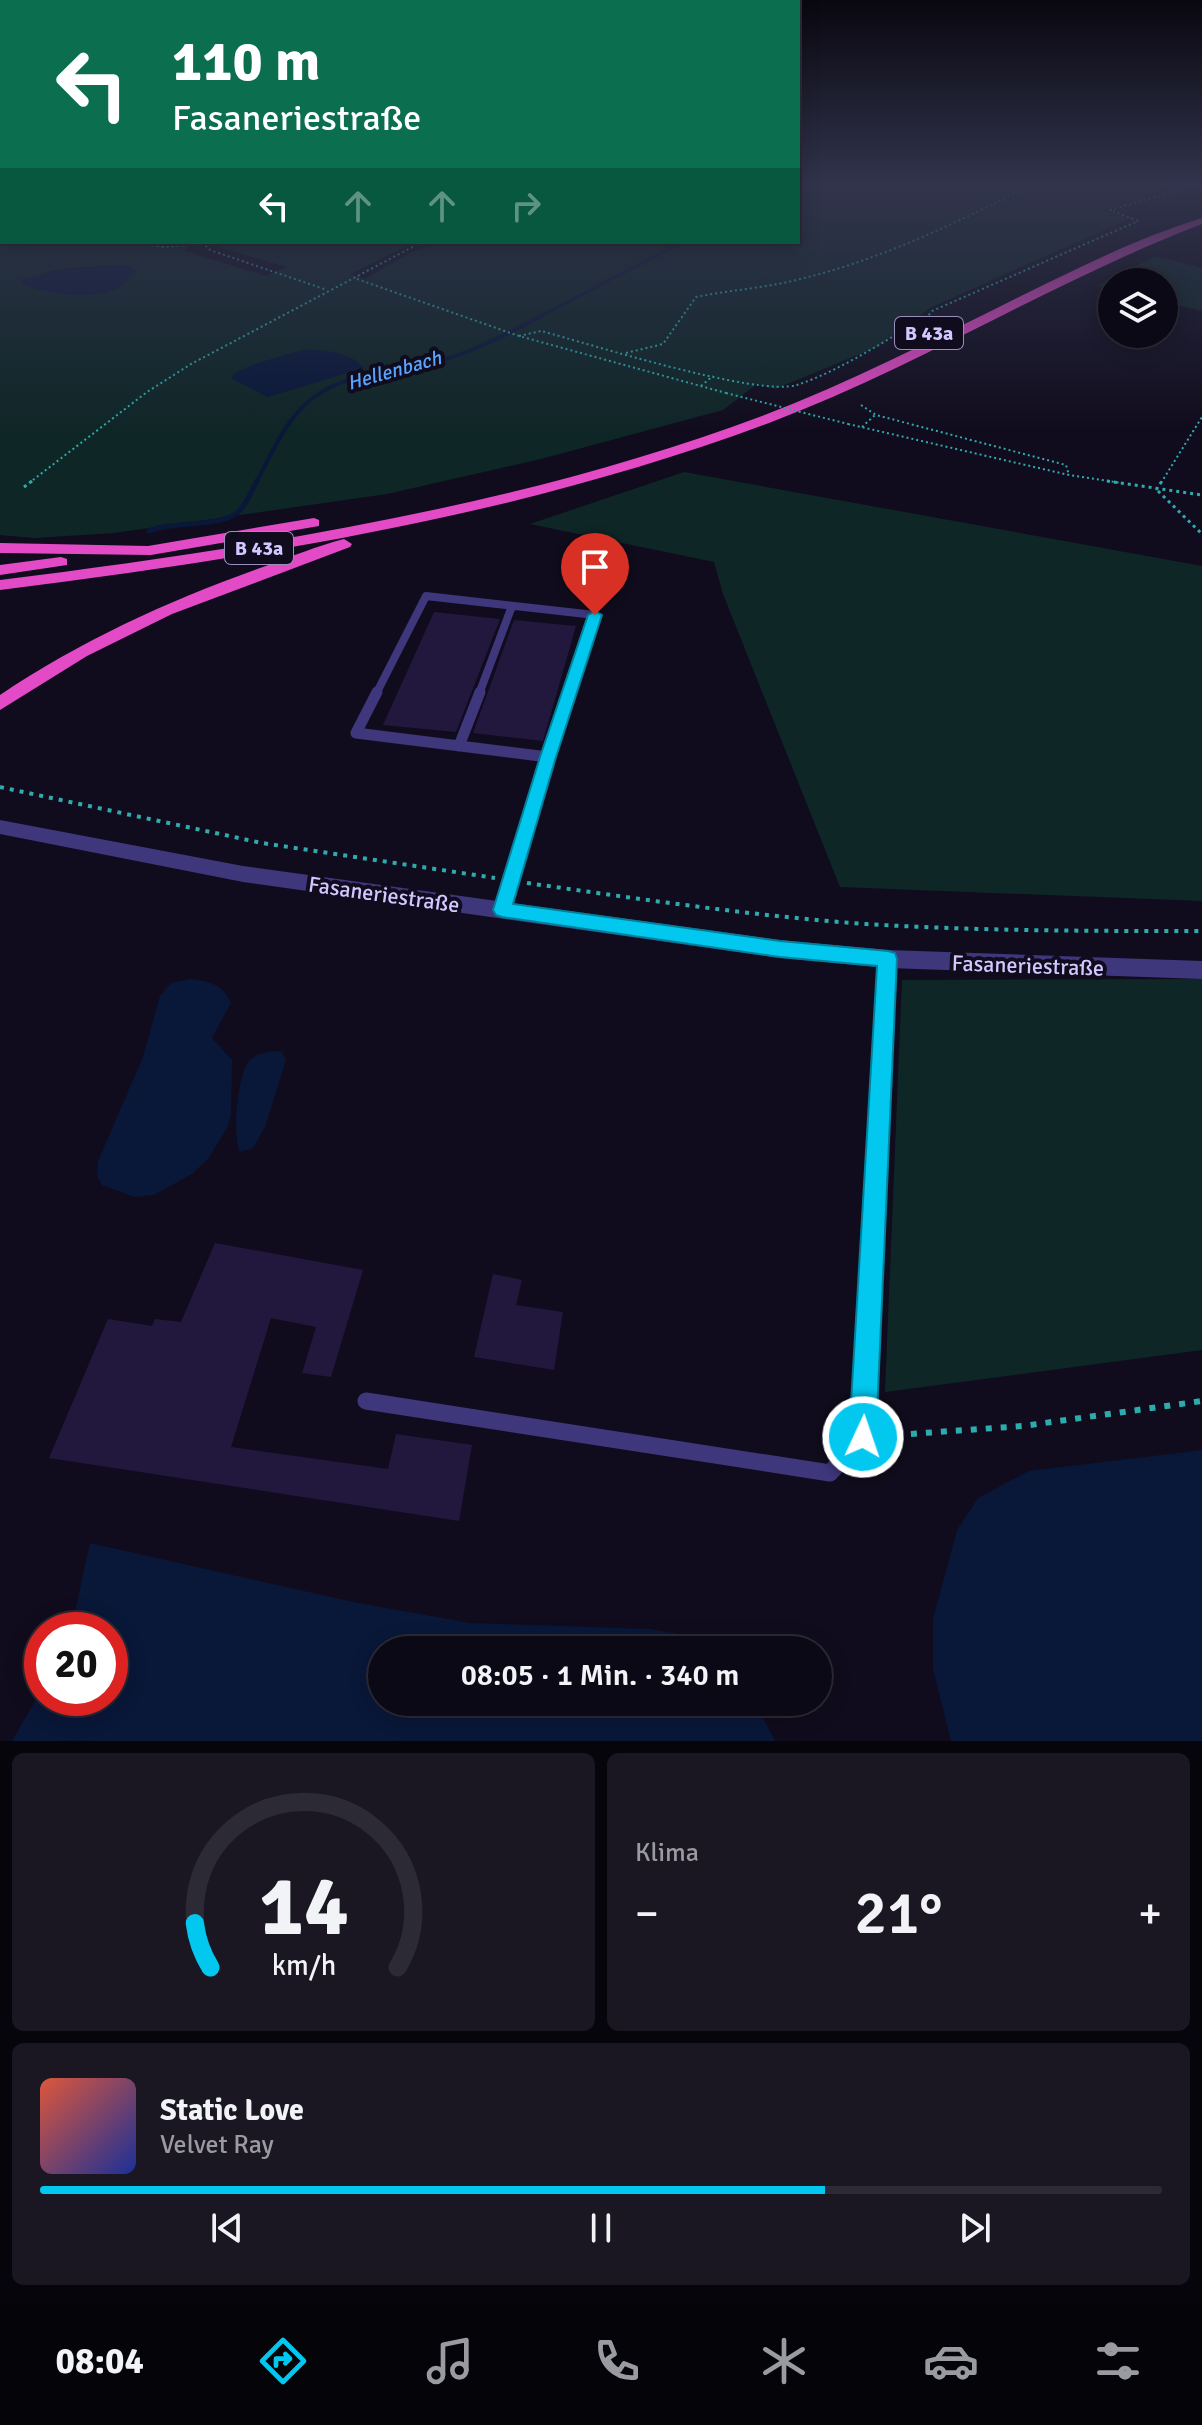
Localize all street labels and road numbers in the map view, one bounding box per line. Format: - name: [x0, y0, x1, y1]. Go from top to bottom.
- road number: B 43a: [895, 317, 963, 349]
- road number: B 43a: [225, 532, 293, 564]
- street label: Fasaneriestraße: [307, 871, 461, 918]
- street label: Fasaneriestraße: [951, 949, 1105, 982]

